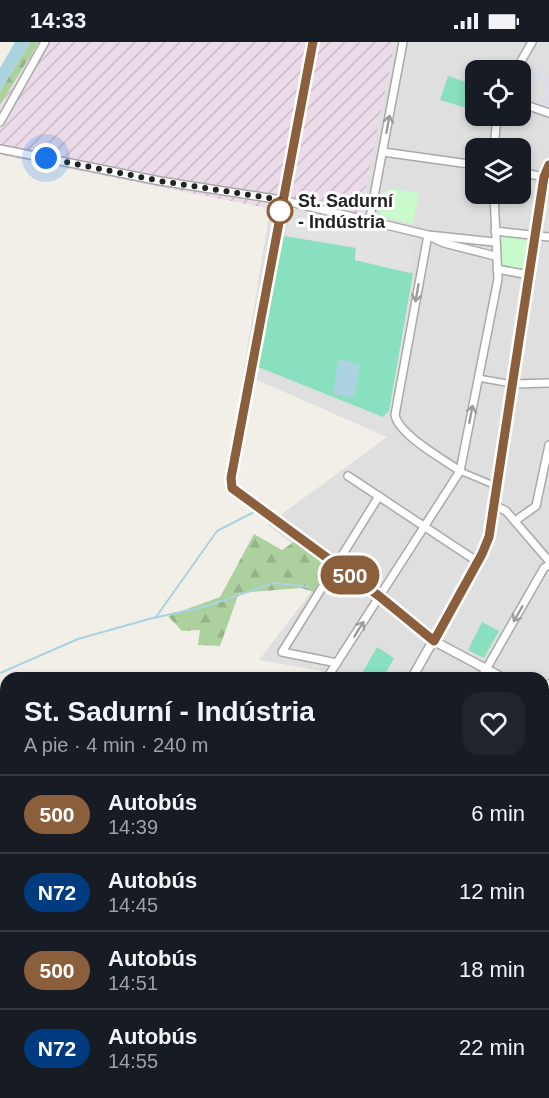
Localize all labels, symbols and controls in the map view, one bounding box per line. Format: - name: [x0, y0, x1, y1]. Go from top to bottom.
- text: 14:33: [30, 8, 86, 33]
- map controls: [465, 60, 531, 204]
- button: locate: [465, 60, 531, 126]
- one-way arrow: [383, 115, 394, 134]
- button: layers: [465, 138, 531, 204]
- your location: [31, 143, 61, 173]
- place label: St. Sadurní - Indústria: [298, 191, 394, 232]
- marker: St. Sadurní - Indústria: [267, 198, 293, 224]
- one-way arrow: [411, 283, 422, 302]
- one-way arrow: [466, 404, 477, 424]
- line badge: 500: [316, 556, 385, 594]
- text: 500: [332, 564, 368, 587]
- one-way arrow: [511, 605, 523, 622]
- one-way arrow: [352, 620, 365, 637]
- button: heart: [462, 692, 525, 755]
- text: St. Sadurní - Indústria: [24, 696, 315, 727]
- text: A pie · 4 min · 240 m: [24, 734, 209, 756]
- text: Autobús: [108, 790, 197, 815]
- text: 6 min: [471, 801, 525, 826]
- text: 500: [39, 803, 75, 826]
- text: 14:39: [108, 816, 158, 838]
- text: Autobús: [108, 868, 197, 893]
- text: 12 min: [459, 879, 525, 904]
- text: N72: [38, 881, 76, 904]
- text: 14:45: [108, 894, 158, 916]
- text: Autobús: [108, 946, 197, 971]
- text: 18 min: [459, 957, 525, 982]
- text: 500: [39, 959, 75, 982]
- text: 14:51: [108, 972, 158, 994]
- text: Autobús: [108, 1024, 197, 1049]
- text: 22 min: [459, 1035, 525, 1060]
- text: N72: [38, 1037, 76, 1060]
- text: 14:55: [108, 1050, 158, 1072]

